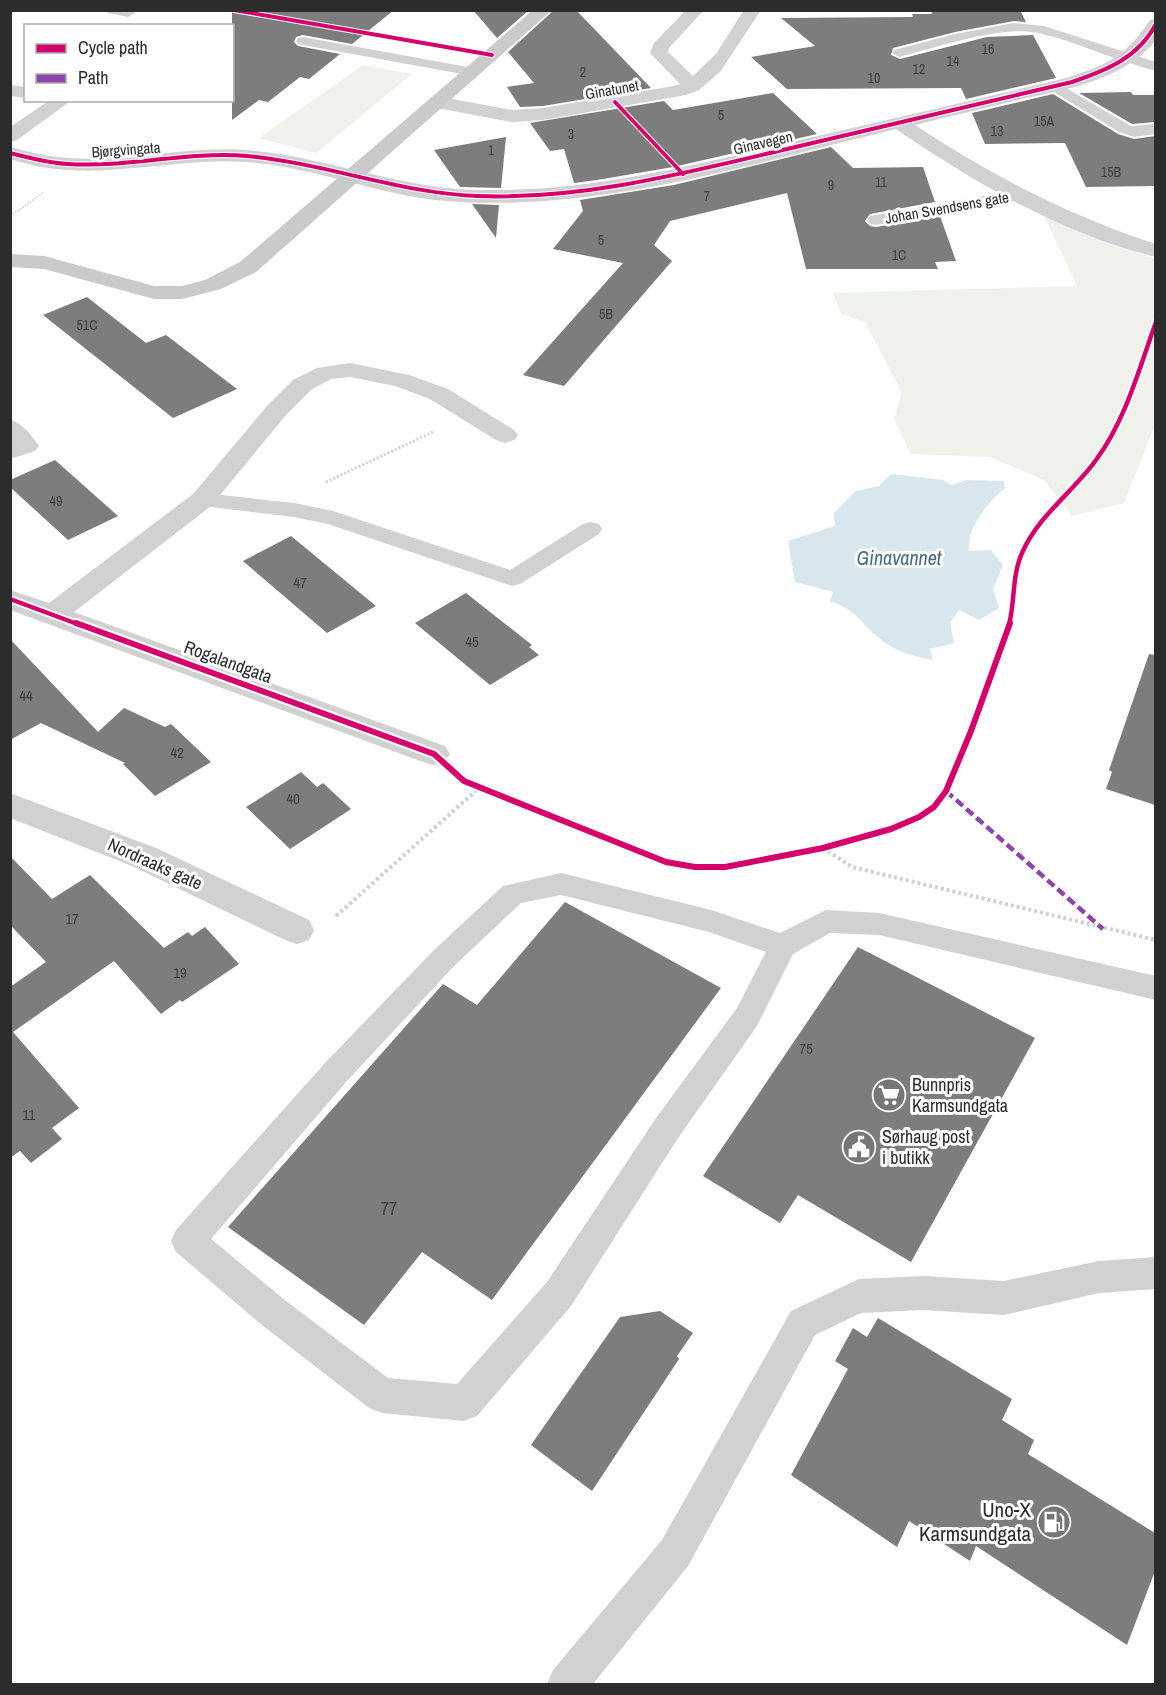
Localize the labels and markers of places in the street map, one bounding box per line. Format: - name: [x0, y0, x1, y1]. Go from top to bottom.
- place label: Bunnpris Karmsundgata: [912, 1072, 1008, 1118]
- supermarket icon: Bunnpris Karmsundgata: [871, 1077, 907, 1113]
- place label: Sørhaug post i butikk: [882, 1124, 970, 1170]
- public building icon: Sørhaug post i butikk: [841, 1129, 877, 1165]
- place label: Uno-X Karmsundgata: [919, 1495, 1032, 1548]
- fuel station icon: Uno-X Karmsundgata: [1036, 1504, 1072, 1540]

